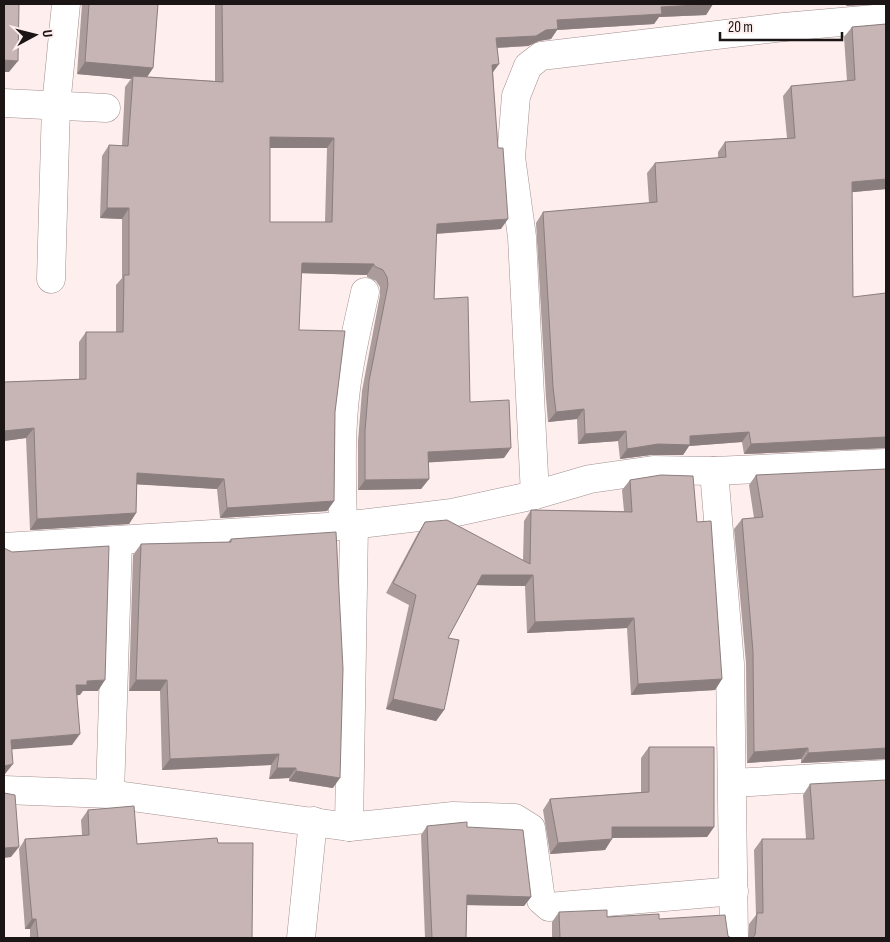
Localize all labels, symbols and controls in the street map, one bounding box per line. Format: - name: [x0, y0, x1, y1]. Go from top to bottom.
- north arrow: [10, 10, 60, 60]
- scale bar: [720, 10, 842, 42]
- text: 20 m: [728, 18, 753, 37]
- text: U: [39, 29, 56, 38]

